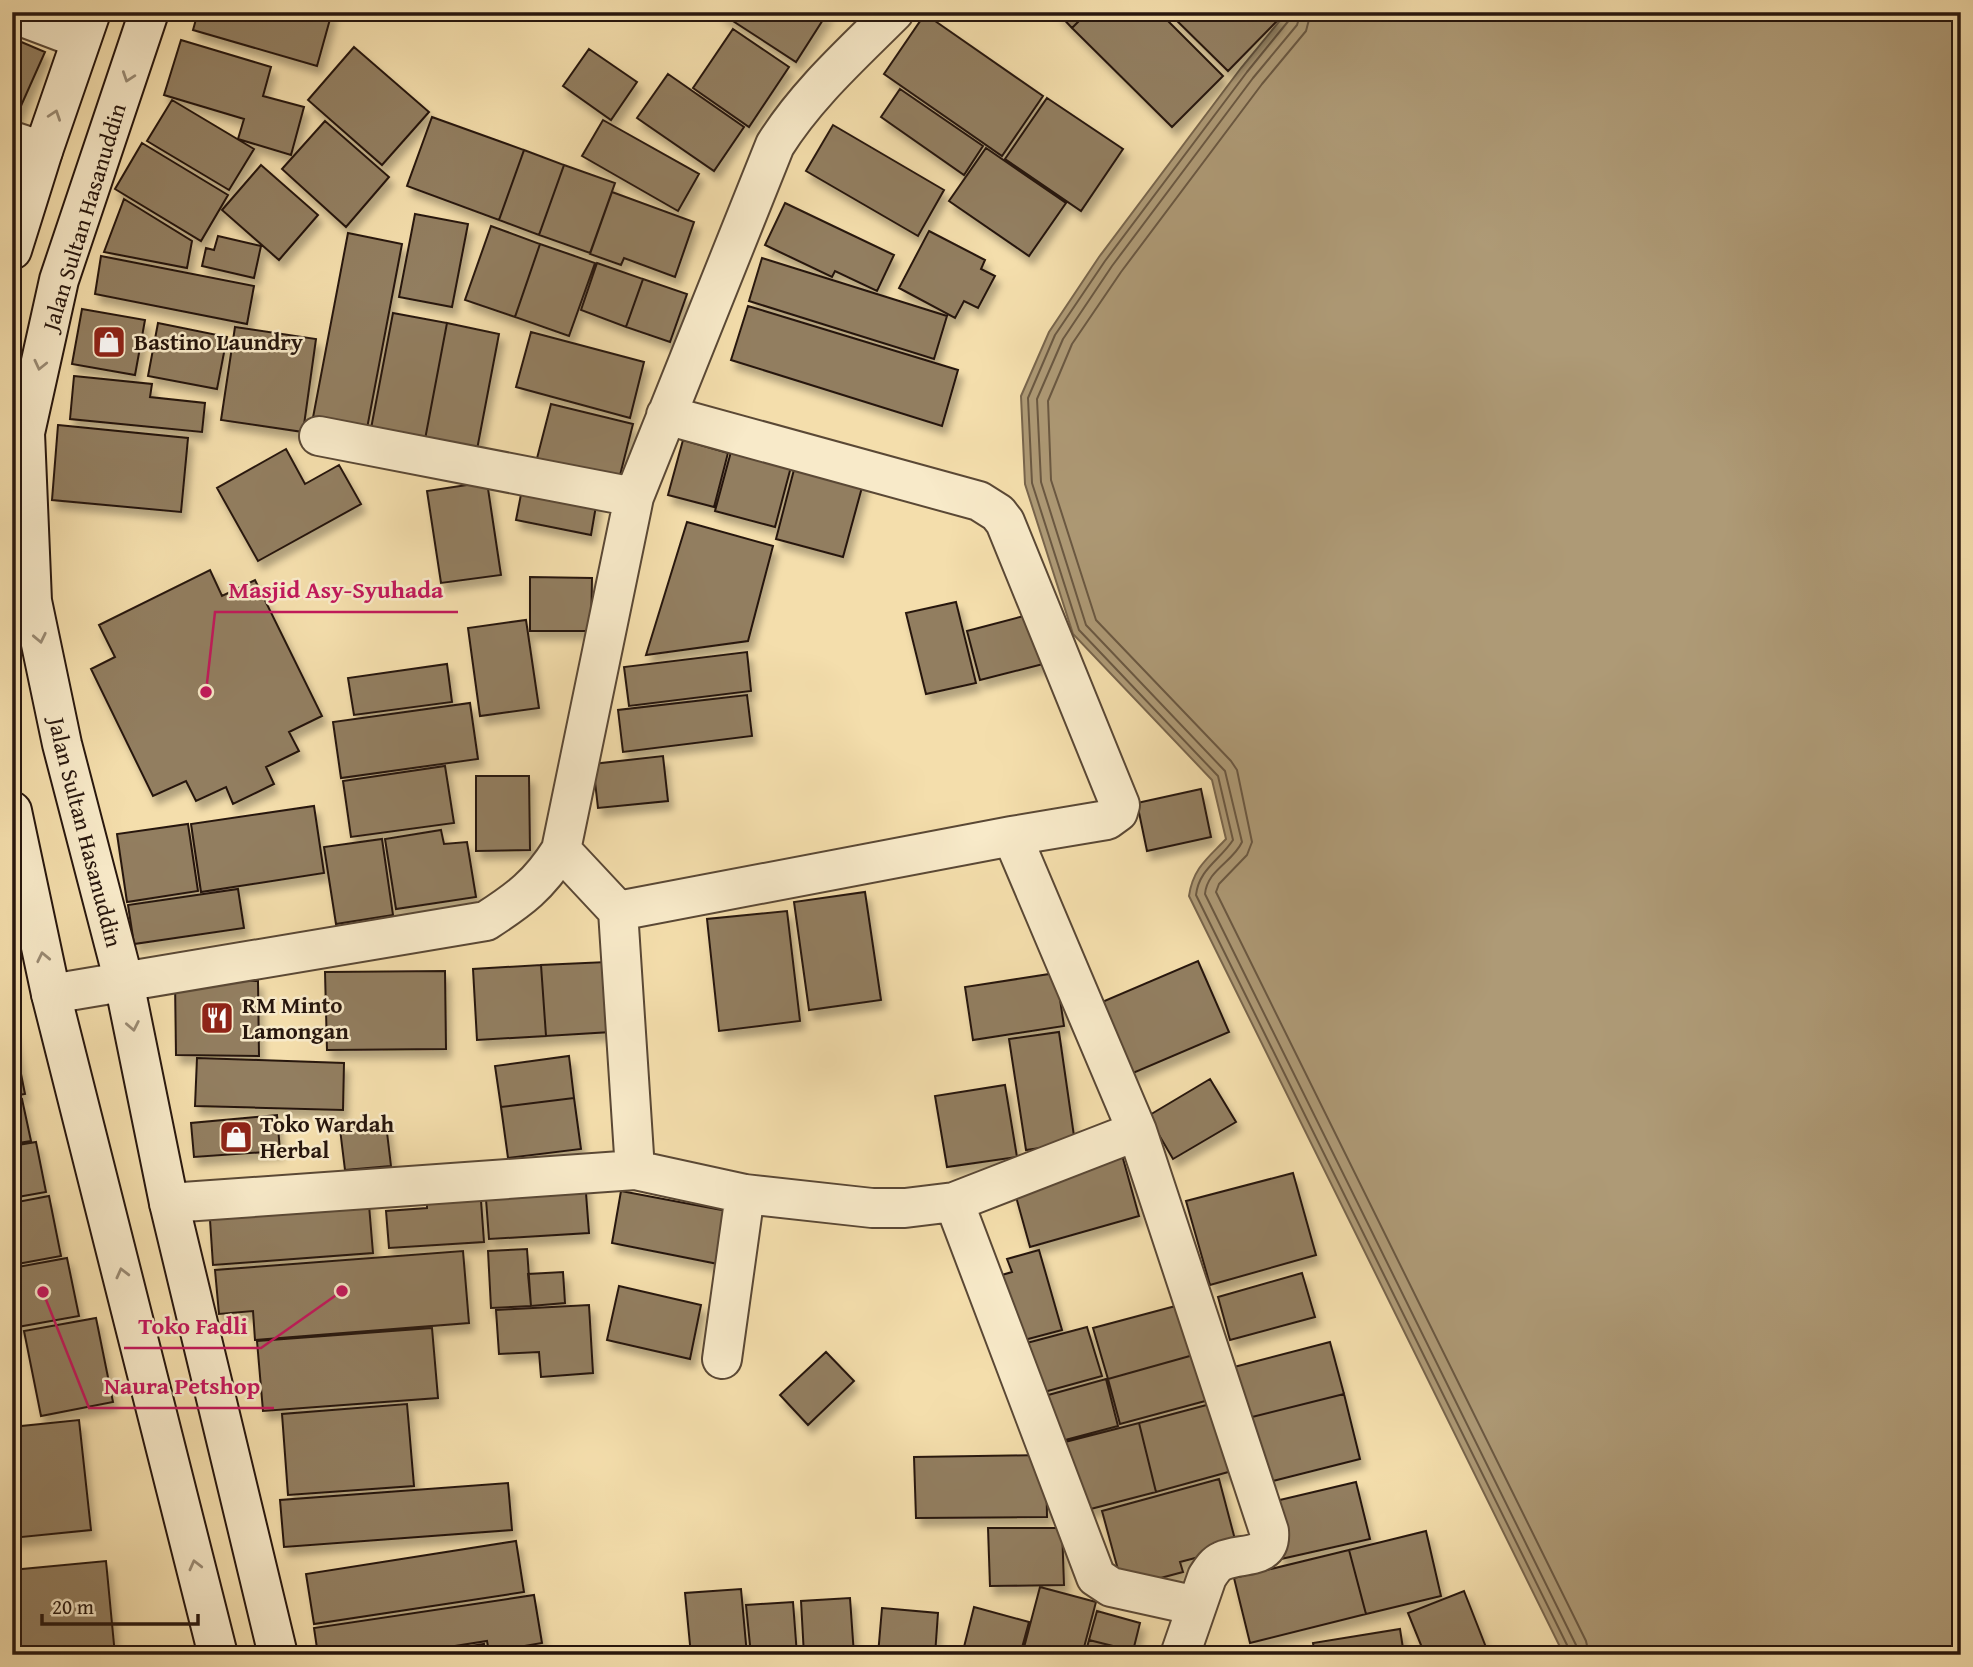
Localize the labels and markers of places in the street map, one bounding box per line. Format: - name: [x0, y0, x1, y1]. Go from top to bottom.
- shop icon: Bastino Laundry: [90, 323, 128, 361]
- place label: Bastino Laundry: [134, 325, 303, 358]
- callout: Masjid Asy-Syuhada: [215, 567, 458, 612]
- place label: RM Minto Lamongan: [242, 988, 349, 1047]
- restaurant icon: RM Minto Lamongan: [198, 999, 236, 1037]
- place label: Toko Wardah Herbal: [260, 1107, 395, 1166]
- shop icon: Toko Wardah Herbal: [217, 1118, 255, 1156]
- callout: Toko Fadli: [124, 1303, 261, 1348]
- callout: Naura Petshop: [89, 1363, 274, 1408]

